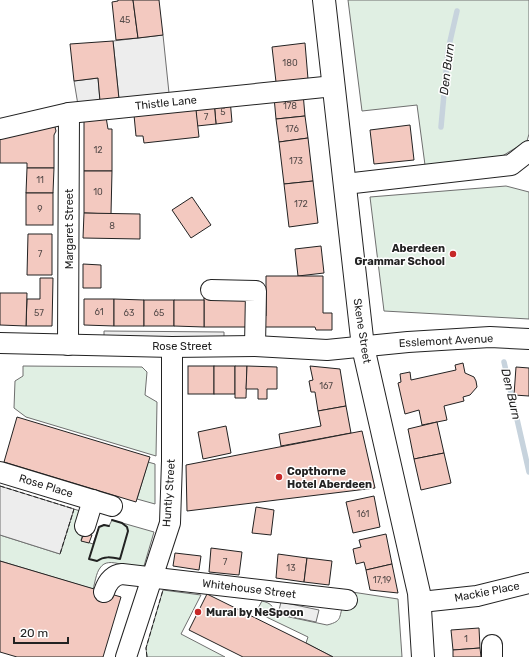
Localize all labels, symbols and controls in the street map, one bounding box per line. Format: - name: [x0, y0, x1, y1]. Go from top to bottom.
- house number: 45: [120, 15, 130, 25]
- water label: Den Burn: [437, 42, 457, 96]
- house number: 180: [282, 58, 298, 68]
- street label: Thistle Lane: [134, 93, 198, 113]
- house number: 178: [283, 101, 297, 111]
- house number: 5: [220, 107, 226, 117]
- house number: 7: [204, 112, 209, 122]
- house number: 176: [285, 124, 299, 134]
- house number: 12: [93, 145, 103, 155]
- house number: 173: [289, 156, 303, 166]
- house number: 11: [36, 175, 44, 185]
- house number: 10: [93, 187, 103, 197]
- street label: Margaret Street: [63, 188, 76, 269]
- house number: 172: [294, 199, 308, 209]
- house number: 9: [37, 204, 43, 214]
- house number: 8: [109, 221, 115, 231]
- place label: Aberdeen Grammar School: [354, 242, 445, 268]
- house number: 7: [38, 249, 43, 259]
- marker: Aberdeen Grammar School: [448, 249, 458, 259]
- street label: Skene Street: [350, 298, 374, 365]
- house number: 61: [94, 307, 104, 317]
- house number: 57: [34, 308, 44, 318]
- house number: 63: [124, 308, 134, 318]
- house number: 65: [154, 308, 164, 318]
- street label: Esslemont Avenue: [398, 332, 494, 350]
- street label: Rose Street: [152, 340, 213, 353]
- water label: Den Burn: [498, 367, 524, 421]
- house number: 167: [319, 381, 333, 391]
- street label: Huntly Street: [160, 458, 178, 528]
- place label: Copthorne Hotel Aberdeen: [287, 465, 372, 491]
- street label: Rose Place: [17, 472, 75, 500]
- marker: Copthorne Hotel Aberdeen: [274, 472, 284, 482]
- house number: 161: [357, 509, 370, 519]
- house number: 7: [223, 557, 228, 567]
- house number: 13: [286, 563, 296, 573]
- house number: 17,19: [373, 575, 391, 585]
- street label: Whitehouse Street: [201, 577, 297, 601]
- street label: Mackie Place: [453, 579, 521, 605]
- place label: Mural by NeSpoon: [206, 606, 304, 619]
- marker: Mural by NeSpoon: [193, 607, 203, 617]
- scale bar: [14, 619, 68, 645]
- text: 20 m: [20, 626, 48, 640]
- house number: 1: [464, 634, 468, 644]

